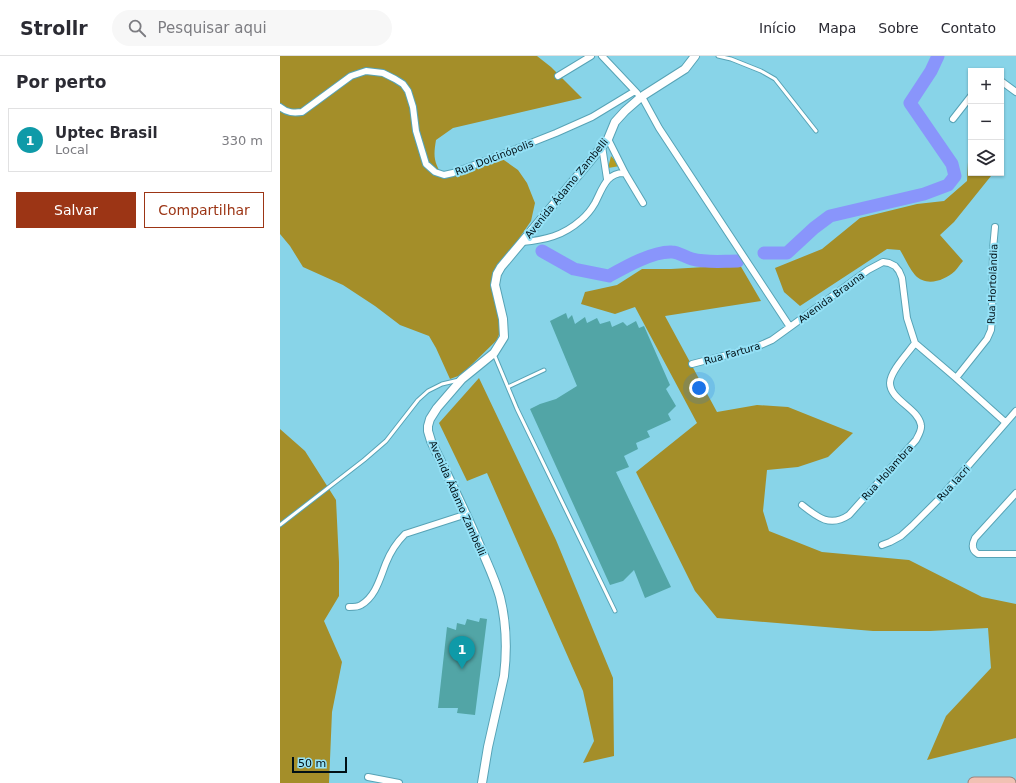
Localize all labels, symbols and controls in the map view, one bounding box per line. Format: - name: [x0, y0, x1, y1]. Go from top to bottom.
- search box: [112, 10, 392, 46]
- text: Strollr: [20, 17, 88, 39]
- icon: search: [126, 17, 148, 39]
- text: Pesquisar aqui: [158, 19, 267, 37]
- text: Início: [759, 20, 796, 36]
- text: Mapa: [818, 20, 856, 36]
- text: Sobre: [878, 20, 919, 36]
- text: Contato: [941, 20, 996, 36]
- map controls: [968, 68, 1004, 176]
- button: +: [968, 68, 1004, 104]
- text: Por perto: [16, 72, 106, 92]
- button: −: [968, 104, 1004, 140]
- text: Uptec Brasil: [55, 124, 158, 142]
- text: 1: [25, 133, 35, 148]
- text: 330 m: [221, 133, 263, 148]
- street label: Avenida Ádamo Zambelli: [522, 136, 610, 240]
- street label: Rua Dolcinópolis: [454, 138, 535, 177]
- button: layers: [968, 140, 1004, 176]
- text: Local: [55, 142, 89, 157]
- button: Salvar: [16, 192, 136, 228]
- button: Compartilhar: [144, 192, 264, 228]
- street label: Rua Hortolândia: [986, 244, 999, 324]
- street label: Avenida Brauna: [796, 270, 866, 325]
- street label: Rua Fartura: [703, 340, 761, 367]
- your location: [689, 378, 709, 398]
- street label: Avenida Ádamo Zambelli: [427, 439, 489, 557]
- street label: Rua Holambra: [860, 442, 915, 502]
- street label: Rua Iacri: [935, 463, 972, 503]
- pin: 1: [449, 636, 475, 669]
- scale bar: [292, 755, 347, 774]
- text: 50 m: [298, 757, 326, 770]

